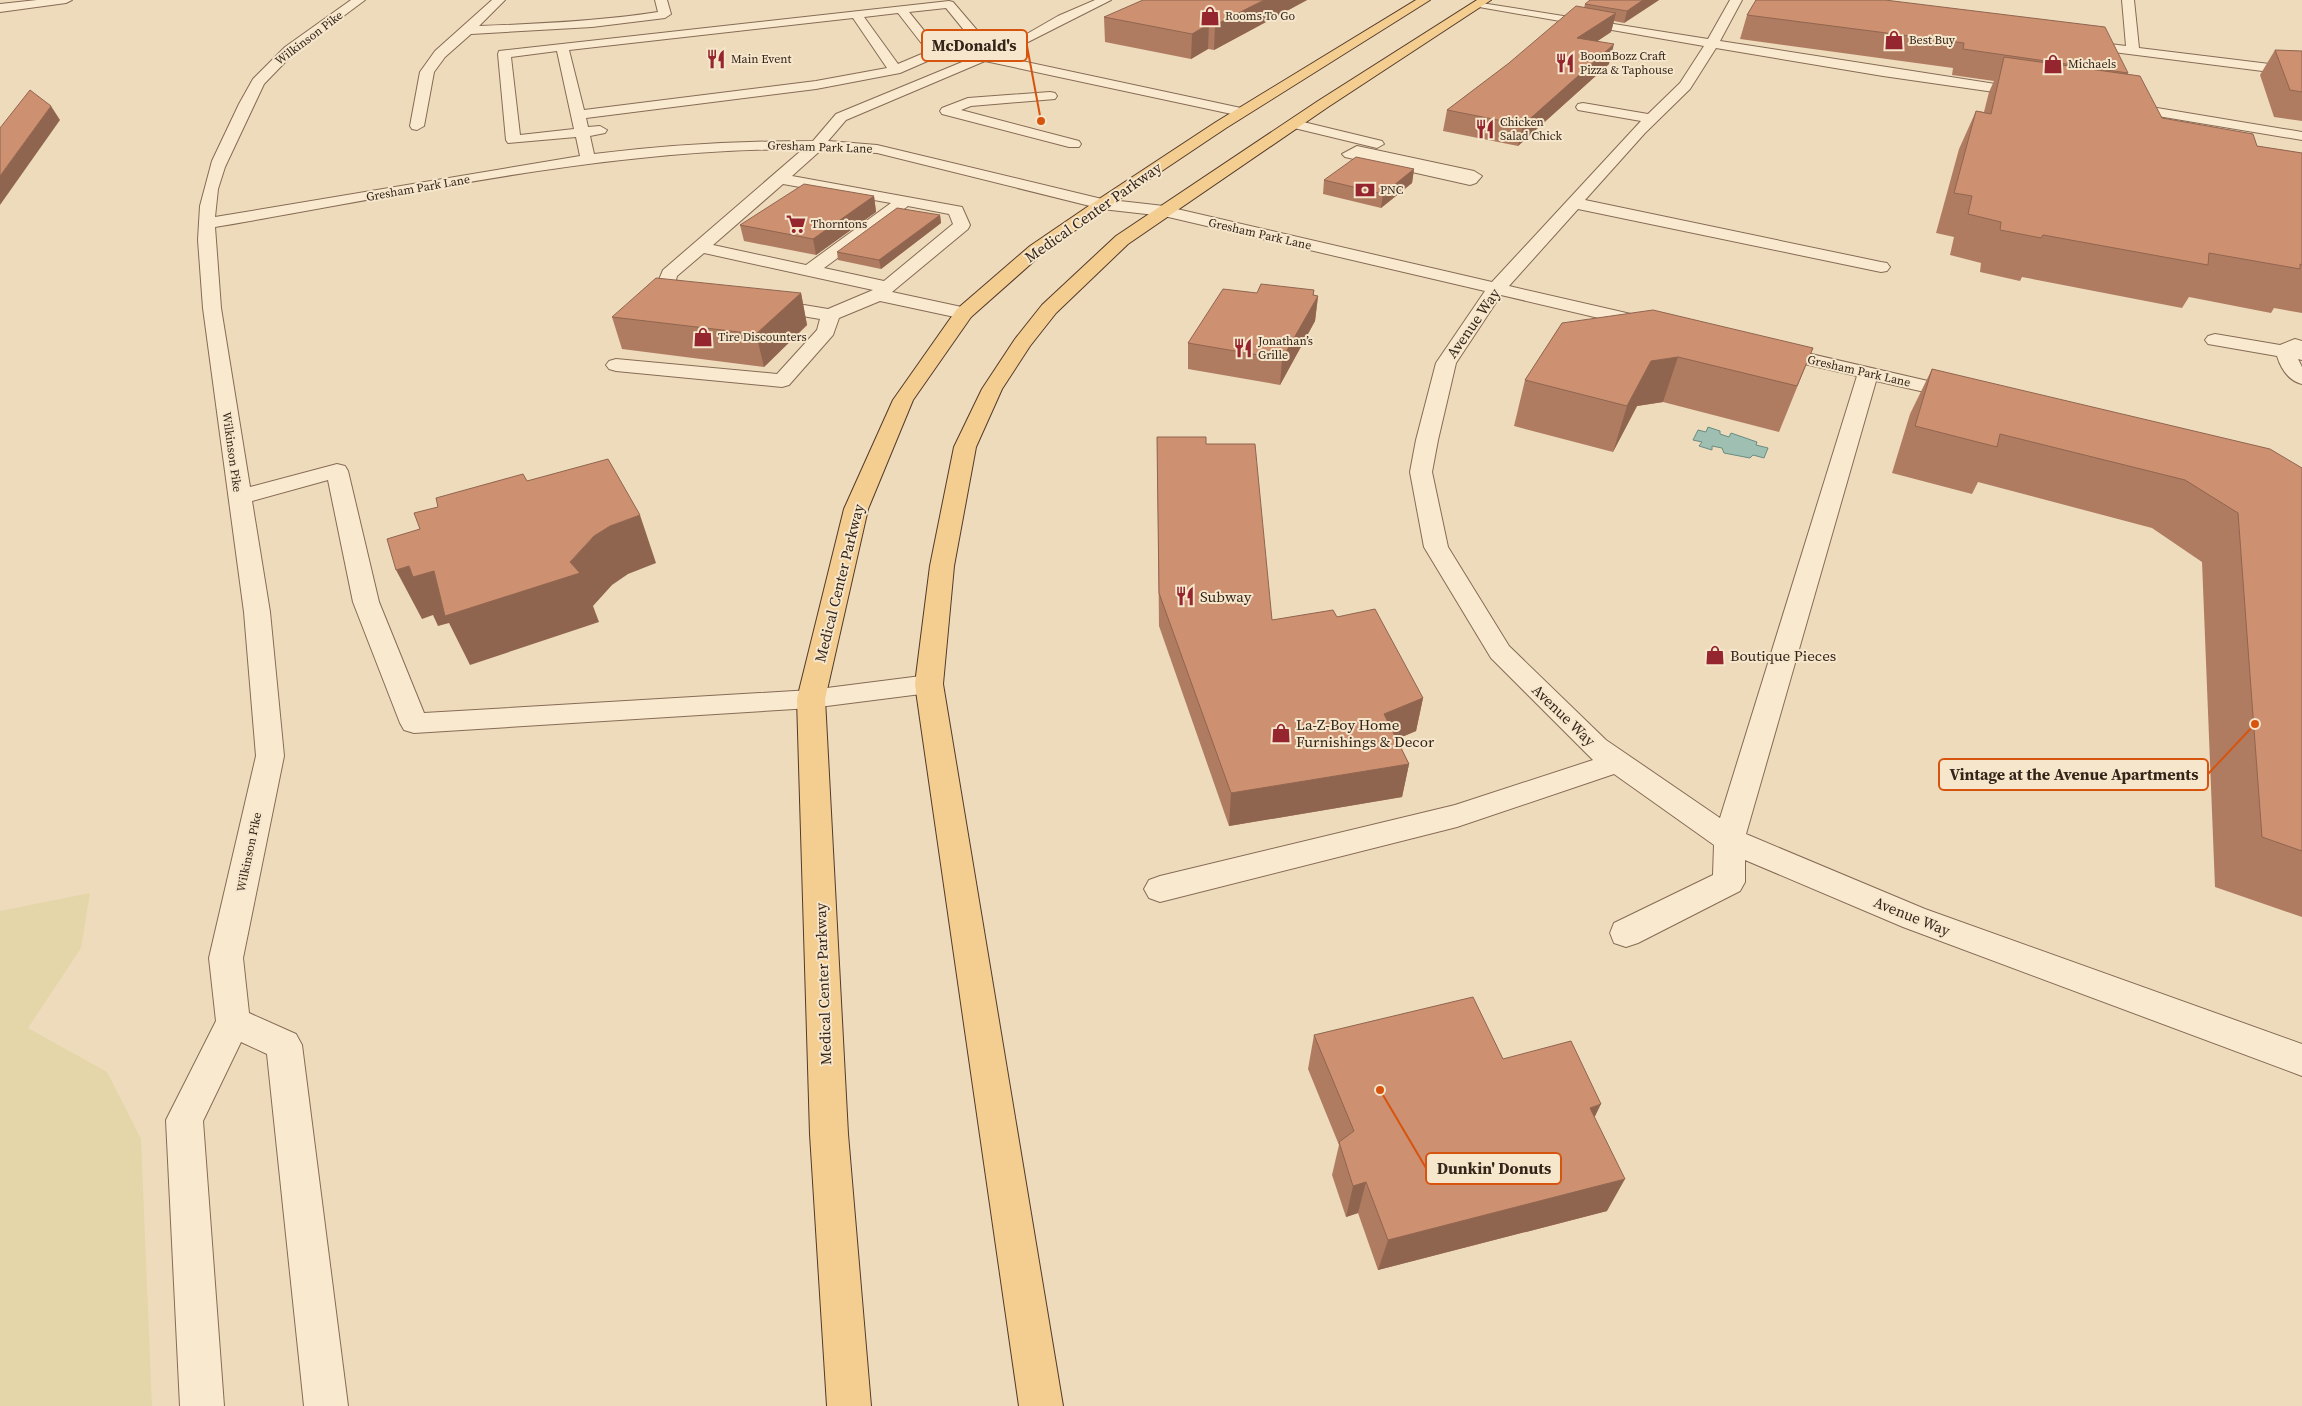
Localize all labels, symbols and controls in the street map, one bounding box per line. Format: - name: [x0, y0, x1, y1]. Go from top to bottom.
- shop icon: Rooms To Go: [1199, 5, 1221, 27]
- street label: Wilkinson Pike: [272, 7, 346, 69]
- place label: Rooms To Go: [1225, 8, 1295, 24]
- shop icon: Best Buy: [1883, 29, 1905, 51]
- callout: McDonald's: [922, 30, 1027, 61]
- place label: Best Buy: [1909, 32, 1956, 48]
- text: McDonald's: [932, 34, 1016, 56]
- restaurant icon: Main Event: [705, 48, 727, 70]
- place label: BoomBozz Craft Pizza & Taphouse: [1580, 48, 1673, 78]
- place label: Main Event: [731, 51, 791, 67]
- restaurant icon: BoomBozz Craft Pizza & Taphouse: [1554, 52, 1576, 74]
- shop icon: Michaels: [2042, 53, 2064, 75]
- place label: Michaels: [2068, 56, 2116, 72]
- place label: Chicken Salad Chick: [1500, 114, 1563, 144]
- restaurant icon: Chicken Salad Chick: [1474, 118, 1496, 140]
- street label: Gresham Park Lane: [767, 137, 873, 157]
- street label: Medical Center Parkway: [1020, 157, 1166, 267]
- street label: Gresham Park Lane: [365, 171, 471, 205]
- bank icon: PNC: [1354, 179, 1376, 201]
- place label: PNC: [1380, 182, 1404, 198]
- supermarket icon: Thorntons: [785, 213, 807, 235]
- street label: Gresham Park Lane: [1207, 214, 1313, 254]
- place label: Thorntons: [811, 216, 867, 232]
- street label: Avenue Way: [1441, 284, 1505, 362]
- shop icon: Tire Discounters: [692, 326, 714, 348]
- place label: Tire Discounters: [718, 329, 807, 345]
- place label: Jonathan’s Grille: [1257, 333, 1313, 363]
- restaurant icon: Jonathan’s Grille: [1232, 337, 1254, 359]
- street label: Gresham Park Lane: [1806, 351, 1912, 391]
- street label: Wilkinson Pike: [218, 411, 246, 493]
- street label: Medical Center Parkway: [809, 501, 869, 664]
- restaurant icon: Subway: [1174, 585, 1196, 607]
- place label: Subway: [1200, 586, 1252, 607]
- shop icon: Boutique Pieces: [1704, 644, 1726, 666]
- place label: Boutique Pieces: [1730, 645, 1836, 666]
- street label: Avenue Way: [1528, 679, 1601, 751]
- place label: La-Z-Boy Home Furnishings & Decor: [1296, 714, 1435, 752]
- shop icon: La-Z-Boy Home Furnishings & Decor: [1270, 722, 1292, 744]
- callout: Vintage at the Avenue Apartments: [1939, 759, 2208, 790]
- text: Vintage at the Avenue Apartments: [1950, 763, 2198, 785]
- street label: Wilkinson Pike: [233, 811, 265, 893]
- street label: Avenue Way: [1871, 891, 1954, 941]
- street label: Medical Center Parkway: [810, 902, 836, 1066]
- callout: Dunkin' Donuts: [1426, 1153, 1561, 1184]
- text: Dunkin' Donuts: [1437, 1157, 1551, 1179]

